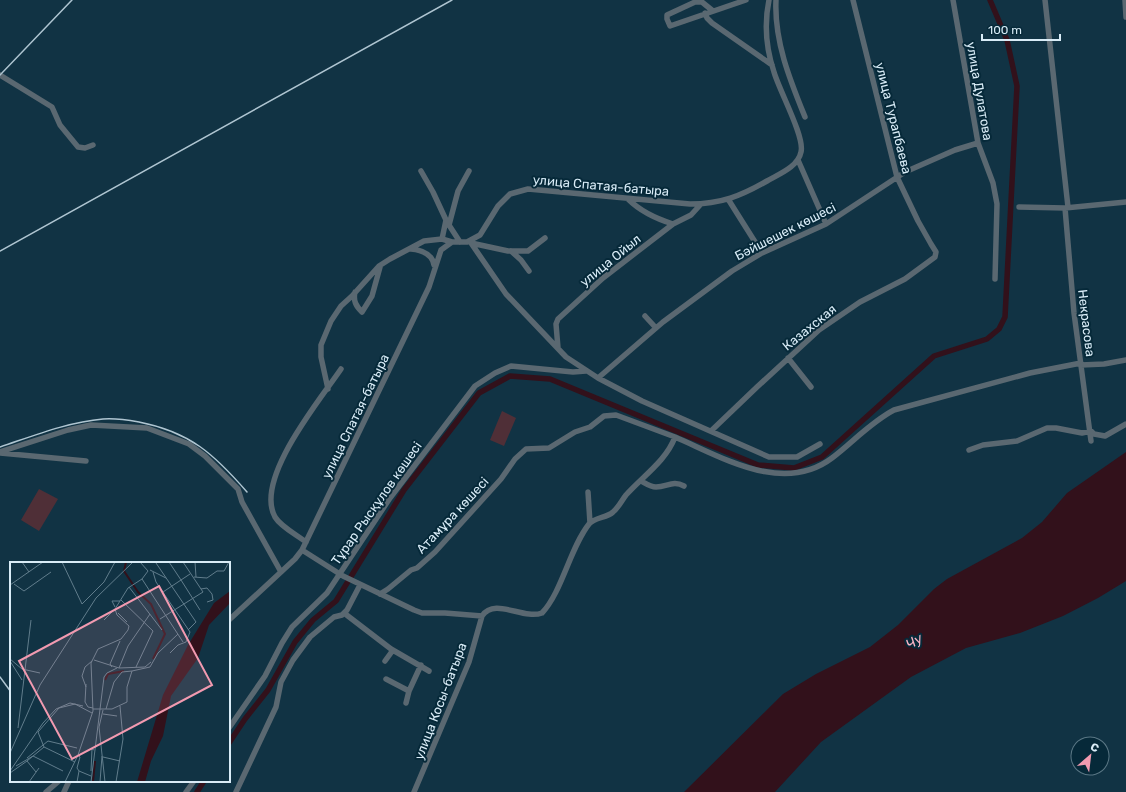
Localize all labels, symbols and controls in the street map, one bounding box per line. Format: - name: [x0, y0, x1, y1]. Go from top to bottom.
- scale bar: [982, 16, 1060, 42]
- text: 100 m: [988, 23, 1022, 37]
- street label: улица Дулатова: [963, 41, 996, 142]
- street label: улица Турапбаева: [872, 61, 915, 175]
- street label: улица Спатая-батыра: [532, 172, 670, 199]
- street label: Бәйшешек көшесі: [732, 200, 838, 263]
- street label: улица Ойыл: [577, 231, 644, 290]
- street label: Некрасова: [1075, 289, 1098, 358]
- street label: Казахская: [779, 301, 839, 354]
- street label: улица Спатая-батыра: [319, 351, 392, 481]
- street label: Тұрар Рысқұлов көшесі: [328, 439, 425, 568]
- street label: Атамұра көшесі: [413, 474, 492, 557]
- inset map: [10, 562, 230, 782]
- water label: Чу: [903, 630, 926, 653]
- street label: улица Косы-батыра: [411, 641, 470, 762]
- north arrow: [1070, 736, 1110, 776]
- text: С: [1088, 740, 1101, 755]

